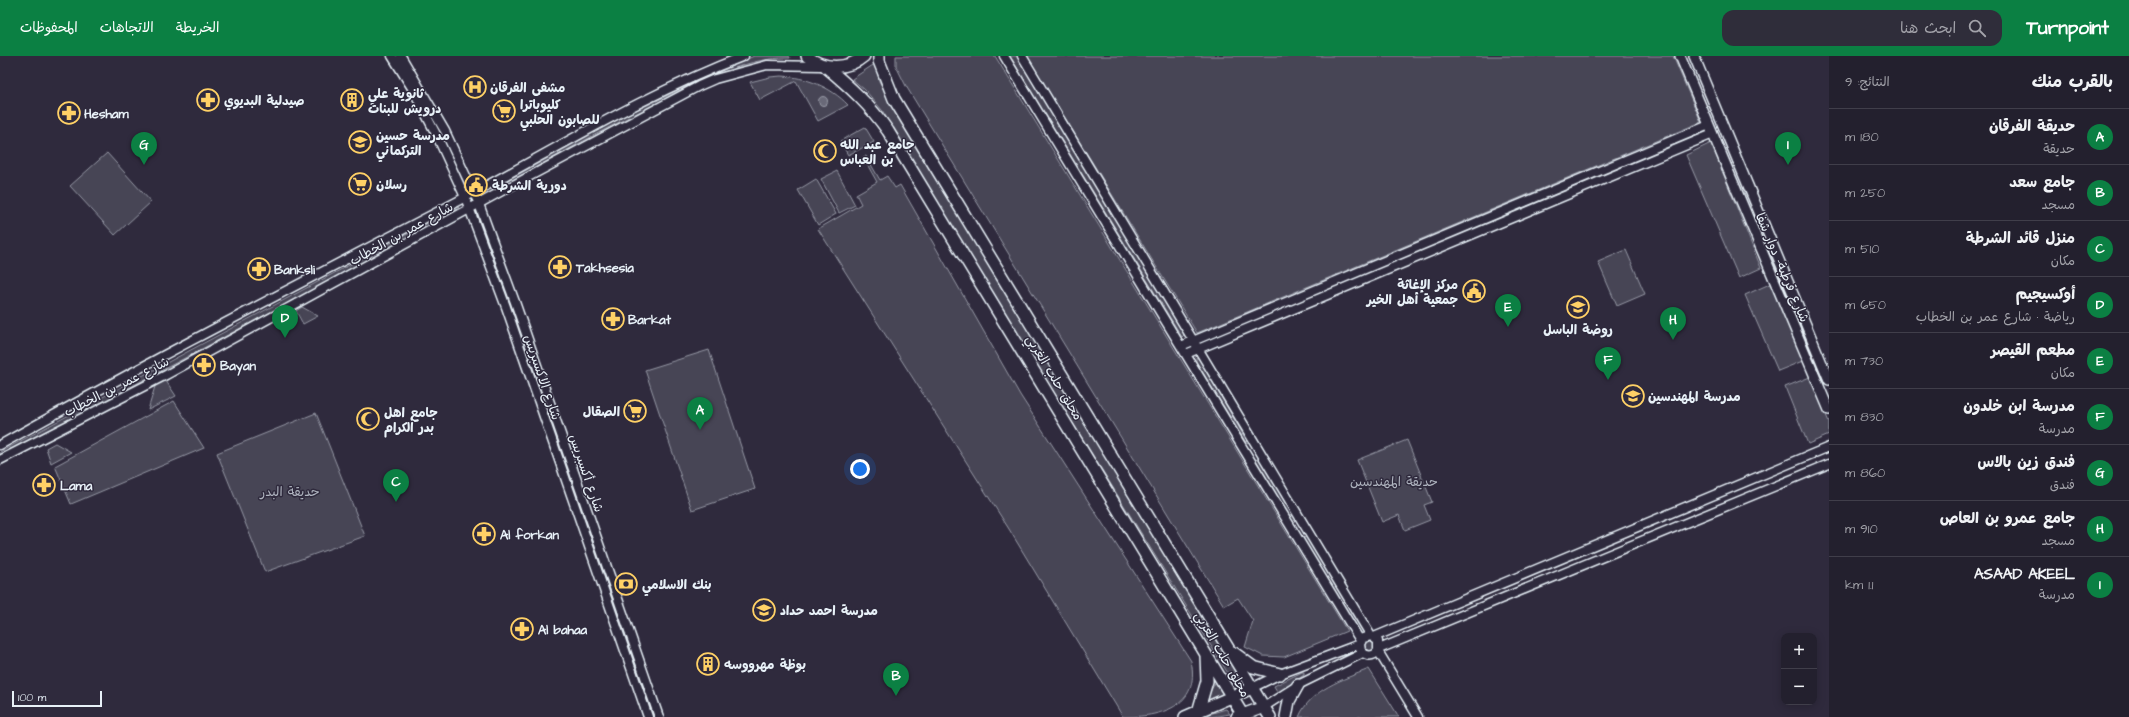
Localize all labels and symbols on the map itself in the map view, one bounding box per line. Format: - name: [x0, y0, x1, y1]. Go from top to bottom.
- hospital icon: مشفى الفرقان: [462, 74, 488, 100]
- place label: مشفى الفرقان: [490, 79, 565, 97]
- place label: ثانوية علي درويش للبنات: [368, 85, 441, 118]
- pharmacy icon: صيدلية البديوي: [195, 87, 221, 113]
- building icon: ثانوية علي درويش للبنات: [339, 87, 365, 113]
- place label: صيدلية البديوي: [224, 92, 305, 111]
- place label: كليوباترا للصابون الحلبي: [520, 96, 600, 132]
- supermarket icon: كليوباترا للصابون الحلبي: [491, 98, 517, 124]
- pharmacy icon: Hesham: [56, 100, 82, 126]
- place label: Hesham: [84, 105, 129, 123]
- place label: مدرسة حسين التركماني: [376, 127, 450, 163]
- school or university icon: مدرسة حسين التركماني: [347, 129, 373, 155]
- pin: G: [131, 132, 157, 165]
- pin: I: [1775, 132, 1801, 165]
- place label: جامع عبد الله بن العباس: [840, 136, 915, 169]
- mosque icon: جامع عبد الله بن العباس: [812, 138, 838, 164]
- supermarket icon: رسلان: [347, 171, 373, 197]
- public building icon: دورية الشرطة: [463, 172, 489, 198]
- place label: رسلان: [376, 176, 407, 194]
- place label: دورية الشرطة: [492, 177, 567, 195]
- street label: شارع عمر بن الخطاب: [346, 198, 457, 270]
- street label: شارع قرطبة- دوار شفا: [1751, 210, 1813, 325]
- pharmacy icon: Takhsesia: [547, 254, 573, 280]
- pharmacy icon: Banksli: [246, 256, 272, 282]
- place label: Takhsesia: [575, 259, 634, 277]
- place label: Banksli: [274, 261, 316, 279]
- place label: مركز الإغاثة جمعية أهل الخير: [1366, 276, 1458, 309]
- public building icon: مركز الإغاثة جمعية أهل الخير: [1461, 278, 1487, 304]
- pin: E: [1495, 294, 1521, 327]
- school or university icon: روضة الباسل: [1565, 294, 1591, 320]
- pin: D: [272, 305, 298, 338]
- pharmacy icon: Barkat: [600, 306, 626, 332]
- pin: H: [1660, 307, 1686, 340]
- place label: Barkat: [628, 311, 672, 329]
- place label: روضة الباسل: [1543, 321, 1613, 339]
- street label: محلق حلب الغربي: [1020, 331, 1087, 425]
- street label: شارع الاكسبريس: [519, 332, 565, 422]
- pin: F: [1595, 347, 1621, 380]
- pharmacy icon: Bayan: [191, 352, 217, 378]
- street label: شارع عمر بن الخطاب: [61, 353, 172, 421]
- place label: Bayan: [220, 357, 257, 376]
- school or university icon: مدرسة المهندسين: [1620, 383, 1646, 409]
- place label: مدرسة المهندسين: [1648, 388, 1741, 406]
- pin: A: [687, 397, 713, 430]
- supermarket icon: الصقال: [622, 398, 648, 424]
- place label: الصقال: [583, 403, 620, 421]
- place label: جامع اهل بدر الكرام: [384, 404, 438, 438]
- mosque icon: جامع اهل بدر الكرام: [355, 406, 381, 432]
- street label: شارع أكسبريس: [564, 432, 608, 515]
- your location: [850, 459, 870, 479]
- pin: C: [383, 469, 409, 502]
- pharmacy icon: Lama: [31, 472, 57, 498]
- park label: حديقة المهندسين: [1350, 473, 1438, 491]
- place label: Lama: [60, 477, 93, 495]
- park label: حديقة البدر: [259, 483, 320, 501]
- pharmacy icon: Al forkan: [471, 521, 497, 547]
- place label: Al forkan: [500, 526, 559, 544]
- bank icon: بنك الاسلامي: [613, 571, 639, 597]
- place label: بنك الاسلامي: [642, 576, 712, 597]
- school or university icon: مدرسة احمد حداد: [751, 597, 777, 623]
- place label: مدرسة احمد حداد: [780, 602, 878, 620]
- street label: محلق حلب الغربي: [1188, 608, 1254, 702]
- pharmacy icon: Al bahaa: [509, 616, 535, 642]
- place label: Al bahaa: [538, 621, 588, 639]
- building icon: بوظة مهرووسه: [695, 651, 721, 677]
- place label: بوظة مهرووسه: [724, 656, 806, 674]
- pin: B: [883, 663, 909, 696]
- scale bar: [12, 689, 102, 708]

